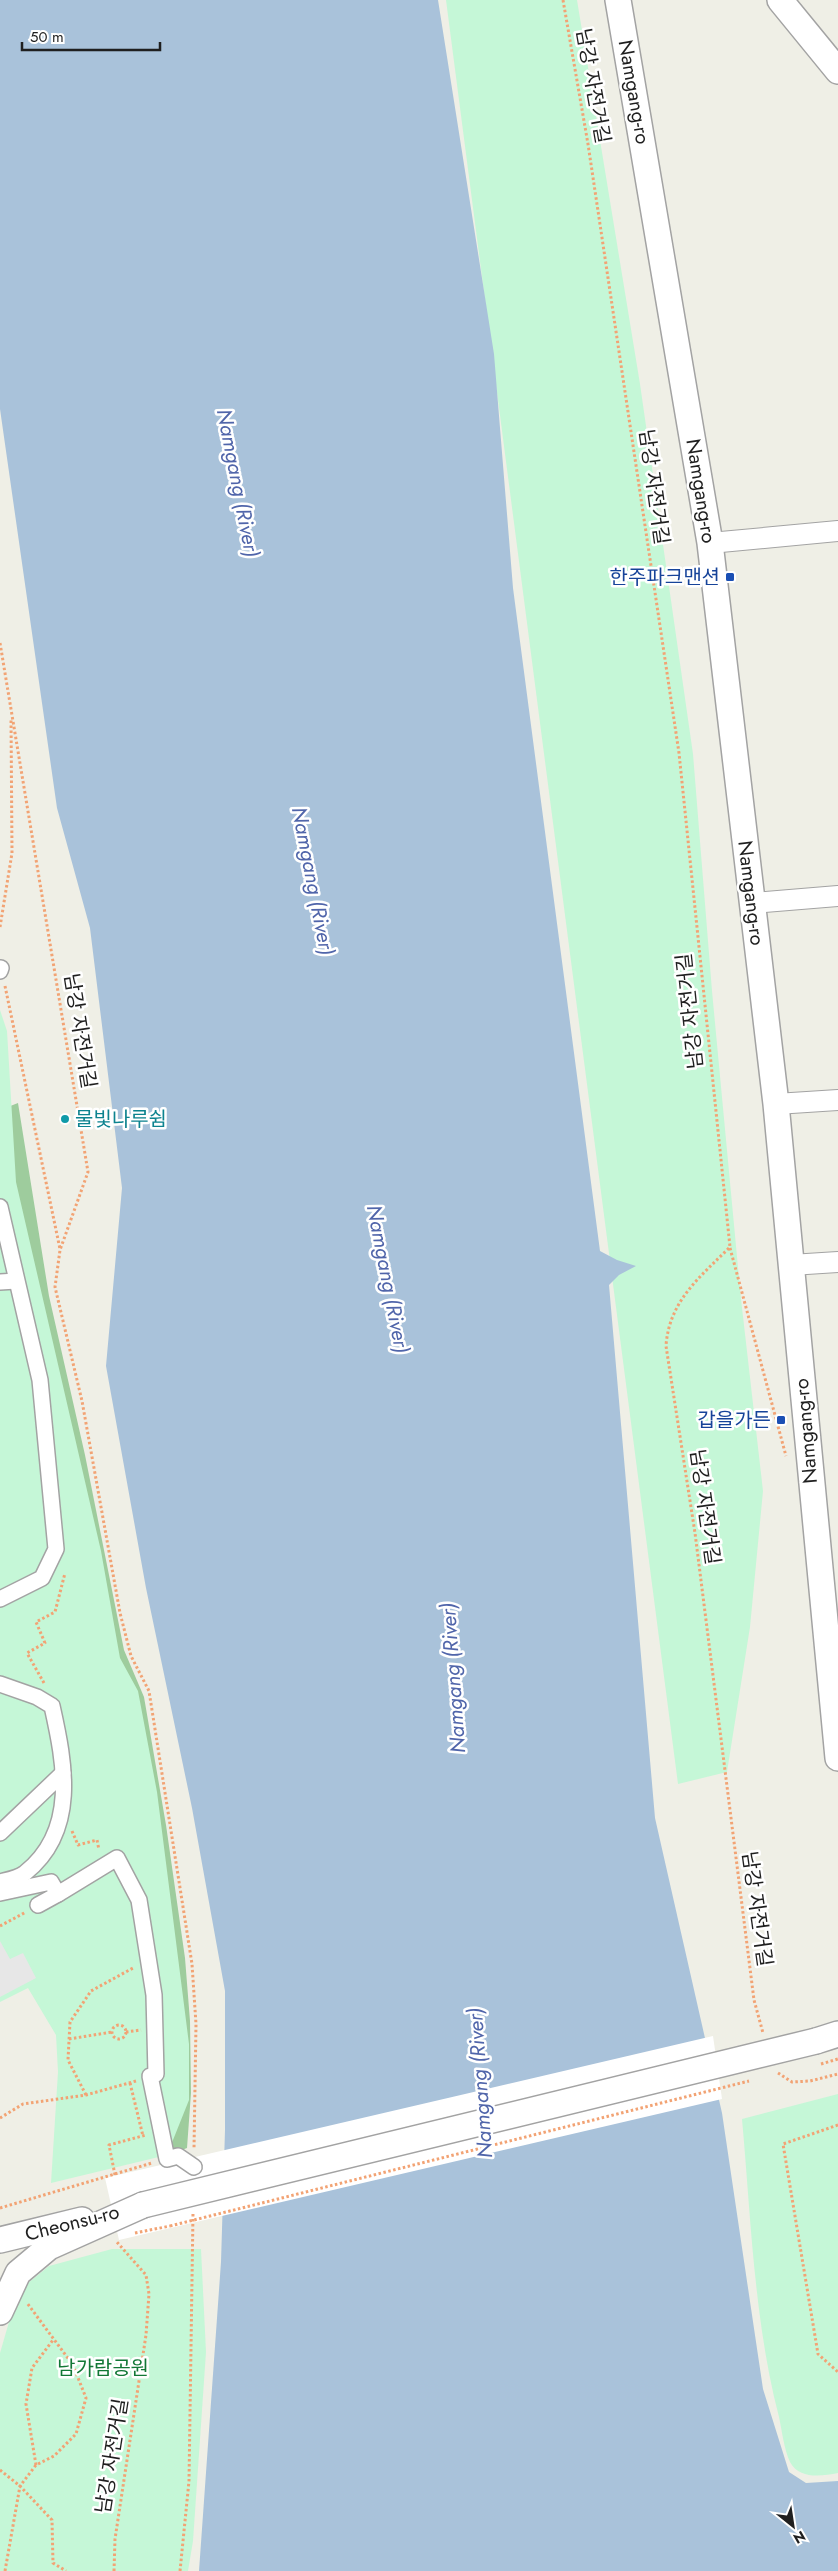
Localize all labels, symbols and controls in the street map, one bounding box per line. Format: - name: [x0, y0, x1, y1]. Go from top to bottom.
- scale bar: [22, 20, 160, 52]
- text: 50 m: [30, 26, 64, 48]
- street label: 남강 자전거길: [569, 26, 617, 146]
- street label: Namgang-ro: [611, 38, 657, 146]
- water label: Namgang (River): [209, 406, 267, 560]
- street label: 남강 자전거길: [632, 427, 676, 547]
- street label: Namgang-ro: [678, 437, 724, 545]
- place label: 한주파크맨션: [610, 563, 720, 592]
- marker: 한주파크맨션: [724, 571, 736, 583]
- water label: Namgang (River): [284, 804, 342, 958]
- street label: Namgang-ro: [730, 839, 772, 947]
- street label: 남강 자전거길: [669, 952, 711, 1070]
- street label: 남강 자전거길: [57, 971, 103, 1091]
- place label: 물빛나루쉼: [75, 1105, 167, 1134]
- marker: 물빛나루쉼: [59, 1113, 71, 1125]
- water label: Namgang (River): [359, 1202, 417, 1356]
- street label: Namgang-ro: [787, 1377, 825, 1485]
- place label: 갑을가든: [697, 1406, 771, 1435]
- marker: 갑을가든: [775, 1414, 787, 1426]
- street label: 남강 자전거길: [683, 1447, 727, 1567]
- water label: Namgang (River): [433, 1602, 473, 1754]
- street label: 남강 자전거길: [735, 1849, 779, 1969]
- water label: Namgang (River): [460, 2007, 500, 2159]
- street label: Cheonsu-ro: [22, 2197, 122, 2249]
- park label: 남가람공원: [57, 2354, 149, 2383]
- street label: 남강 자전거길: [89, 2396, 135, 2516]
- north arrow: [768, 2501, 818, 2551]
- text: N: [790, 2526, 809, 2549]

